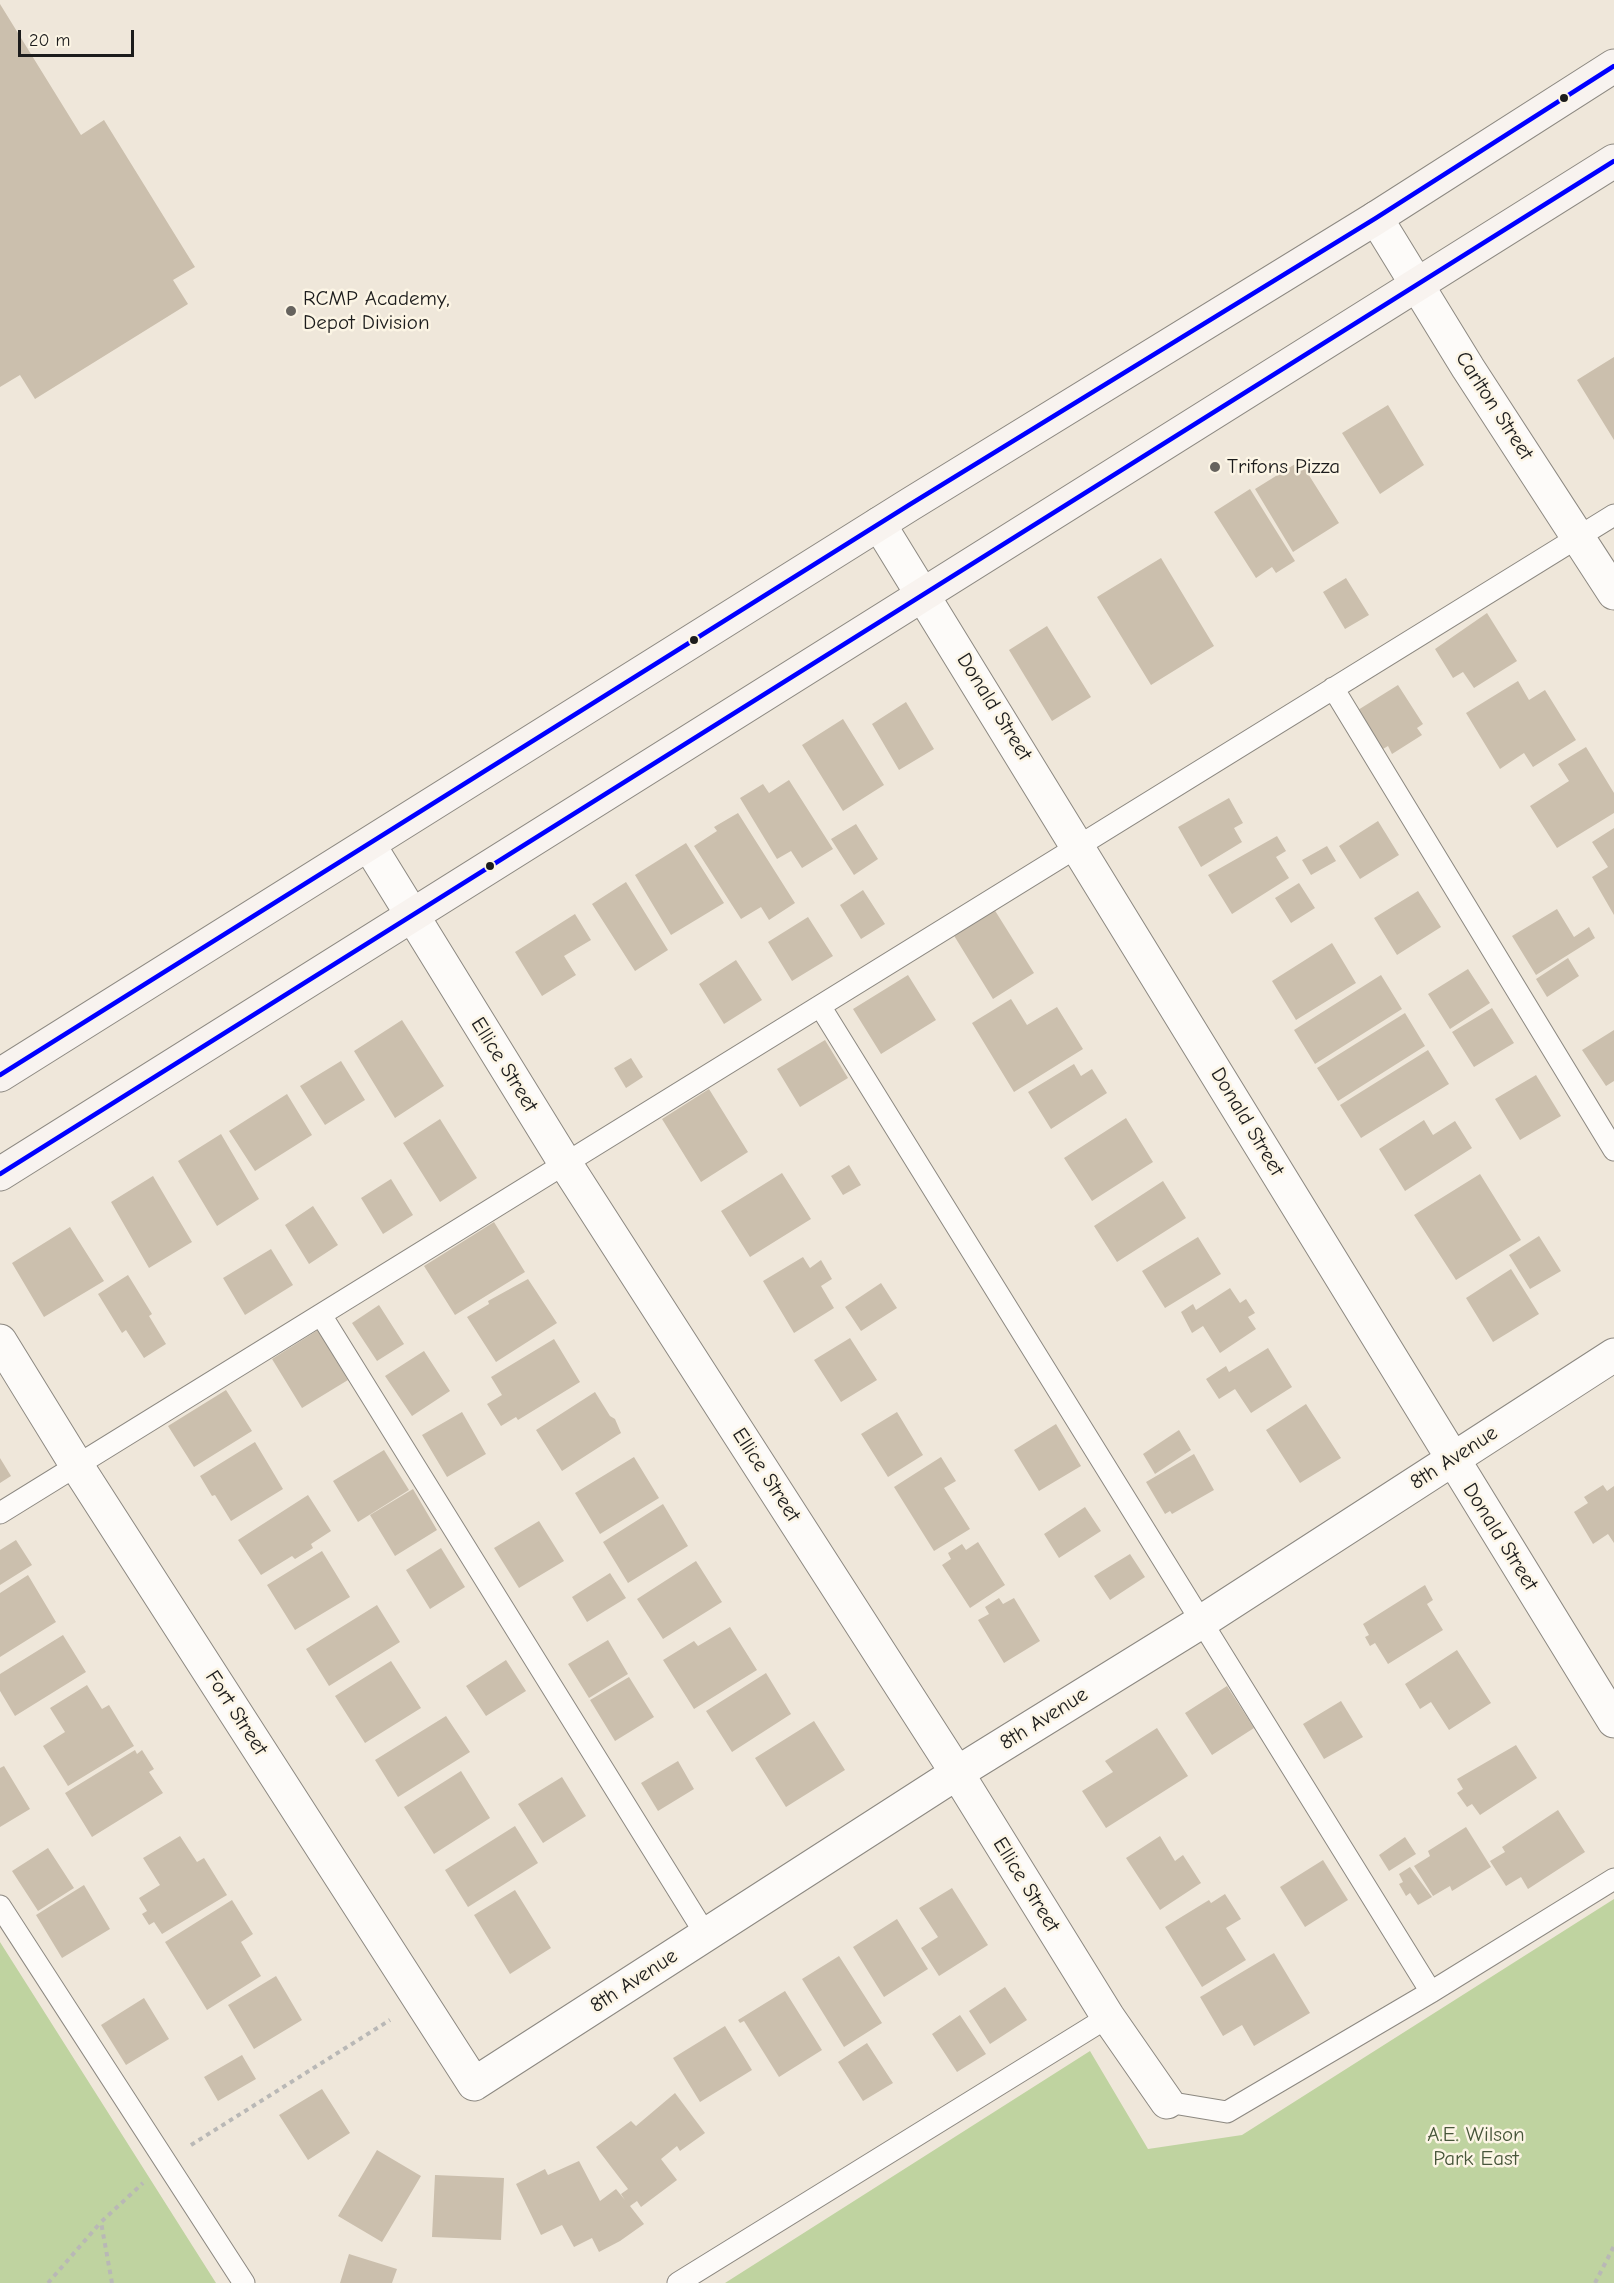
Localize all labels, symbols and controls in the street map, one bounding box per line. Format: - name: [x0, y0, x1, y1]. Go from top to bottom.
- scale bar: [21, 18, 136, 56]
- text: 20 m: [29, 30, 70, 51]
- unlabelled marker: [1558, 92, 1570, 104]
- place label: RCMP Academy, Depot Division: [303, 286, 450, 336]
- marker: RCMP Academy, Depot Division: [284, 304, 298, 318]
- street label: Carlton Street: [1450, 347, 1538, 465]
- place label: Trifons Pizza: [1227, 454, 1340, 480]
- marker: Trifons Pizza: [1208, 460, 1222, 474]
- unlabelled marker: [688, 634, 700, 646]
- street label: Donald Street: [951, 649, 1037, 765]
- unlabelled marker: [484, 860, 496, 872]
- street label: Ellice Street: [465, 1013, 543, 1117]
- street label: Donald Street: [1205, 1063, 1289, 1181]
- street label: 8th Avenue: [1406, 1420, 1502, 1496]
- street label: Ellice Street: [726, 1423, 806, 1527]
- street label: Donald Street: [1457, 1479, 1543, 1595]
- street label: Fort Street: [199, 1666, 273, 1760]
- street label: 8th Avenue: [995, 1682, 1093, 1756]
- street label: Ellice Street: [987, 1833, 1065, 1937]
- street label: 8th Avenue: [586, 1943, 682, 2019]
- park label: A.E. Wilson Park East: [1427, 2122, 1525, 2172]

